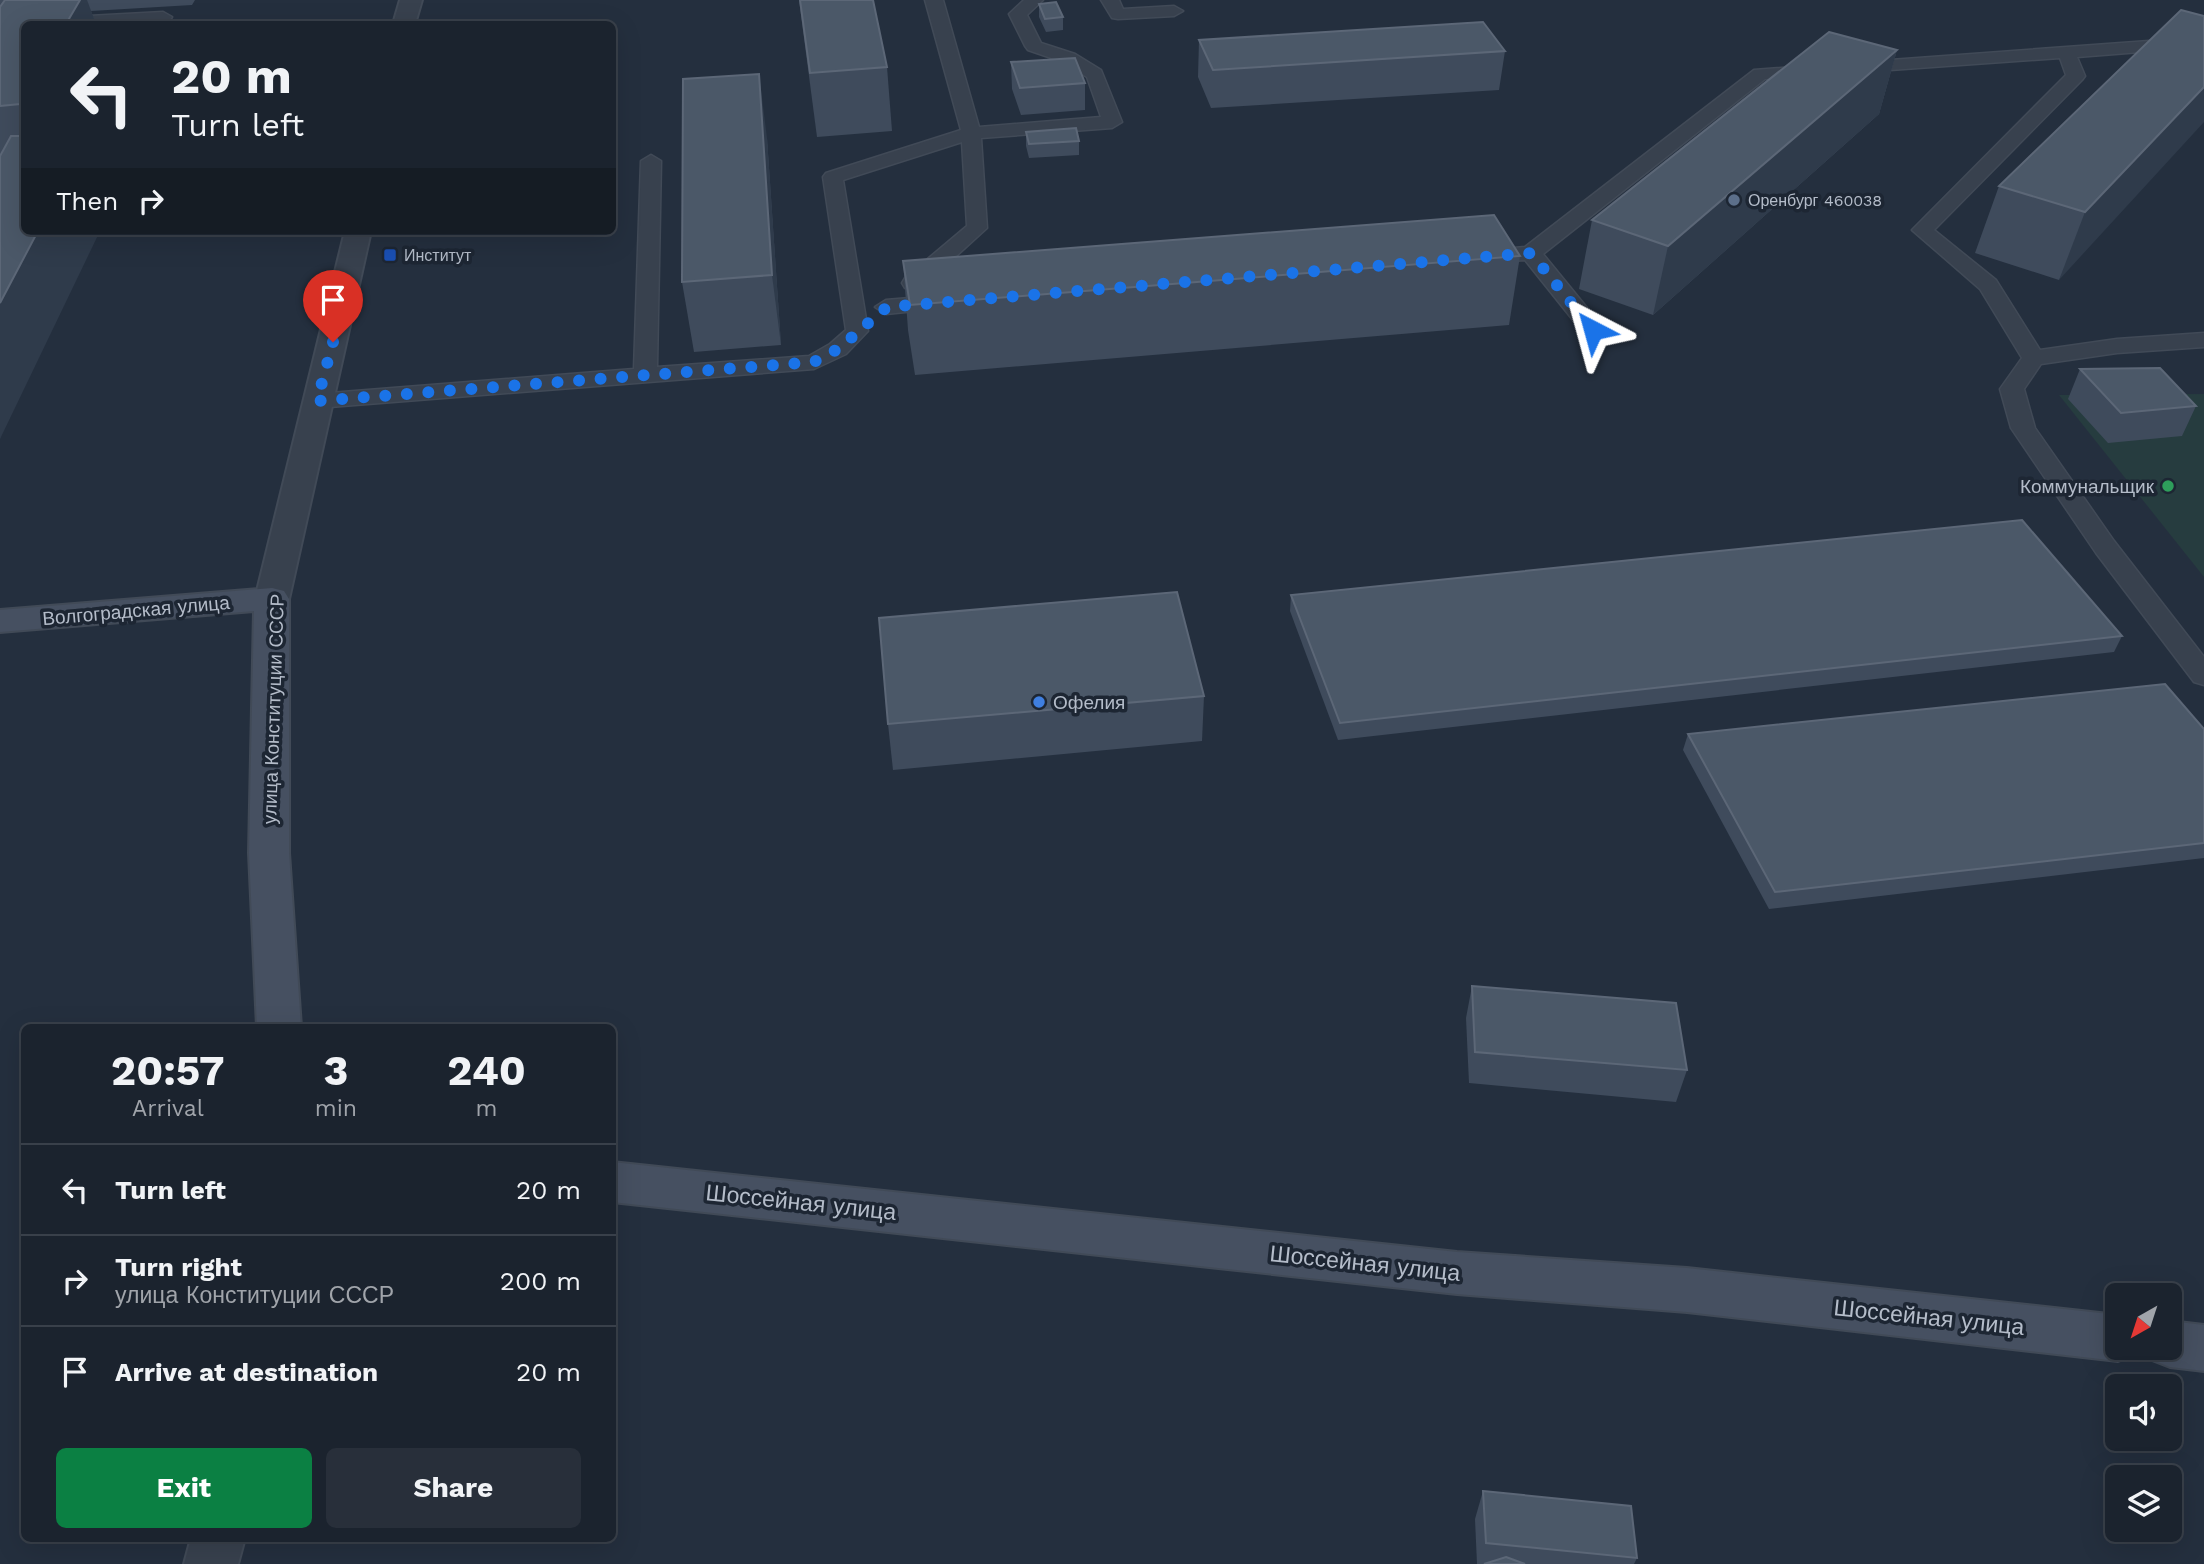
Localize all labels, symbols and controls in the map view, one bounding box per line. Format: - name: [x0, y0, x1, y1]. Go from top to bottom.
- text: 20 m: [171, 47, 292, 105]
- icon: left: [56, 49, 147, 140]
- text: Turn left: [171, 106, 304, 144]
- icon: right: [132, 182, 170, 220]
- text: Then: [56, 186, 118, 216]
- place label: Оренбург 460038: [1748, 191, 1882, 210]
- marker: Оренбург 460038: [1726, 192, 1742, 208]
- place label: Институт: [404, 246, 472, 265]
- marker: Институт: [382, 247, 398, 263]
- pin: [303, 270, 363, 342]
- icon: arrive: [314, 281, 352, 319]
- position arrow: [1556, 293, 1630, 367]
- place label: Коммунальщик: [2020, 475, 2155, 498]
- marker: Коммунальщик: [2160, 478, 2176, 494]
- street label: Волгоградская улица: [41, 591, 231, 630]
- street label: улица Конституции СССР: [258, 593, 289, 825]
- place label: Офелия: [1053, 691, 1125, 714]
- marker: Офелия: [1031, 694, 1047, 710]
- text: 20:57: [111, 1046, 225, 1095]
- text: 3: [323, 1046, 348, 1095]
- text: 240: [447, 1046, 526, 1095]
- text: Arrival: [132, 1095, 204, 1122]
- text: min: [315, 1095, 357, 1122]
- text: m: [476, 1095, 497, 1122]
- icon: left: [56, 1171, 94, 1209]
- text: Turn left: [115, 1175, 226, 1205]
- text: 20 m: [516, 1175, 581, 1205]
- street label: Шоссейная улица: [704, 1179, 898, 1226]
- street label: Шоссейная улица: [1268, 1240, 1462, 1287]
- text: Turn right: [115, 1252, 242, 1282]
- icon: right: [56, 1262, 94, 1300]
- text: 200 m: [500, 1266, 581, 1296]
- text: улица Конституции СССР: [115, 1282, 394, 1309]
- north arrow: [2105, 1283, 2182, 1360]
- map controls: [2105, 1283, 2182, 1542]
- street label: Шоссейная улица: [1832, 1294, 2026, 1341]
- icon: arrive: [56, 1353, 94, 1391]
- text: Arrive at destination: [115, 1357, 378, 1387]
- text: 20 m: [516, 1357, 581, 1387]
- button: sound: [2105, 1374, 2182, 1451]
- button: Exit: [56, 1448, 312, 1528]
- button: Share: [326, 1448, 581, 1528]
- button: layers: [2105, 1465, 2182, 1542]

